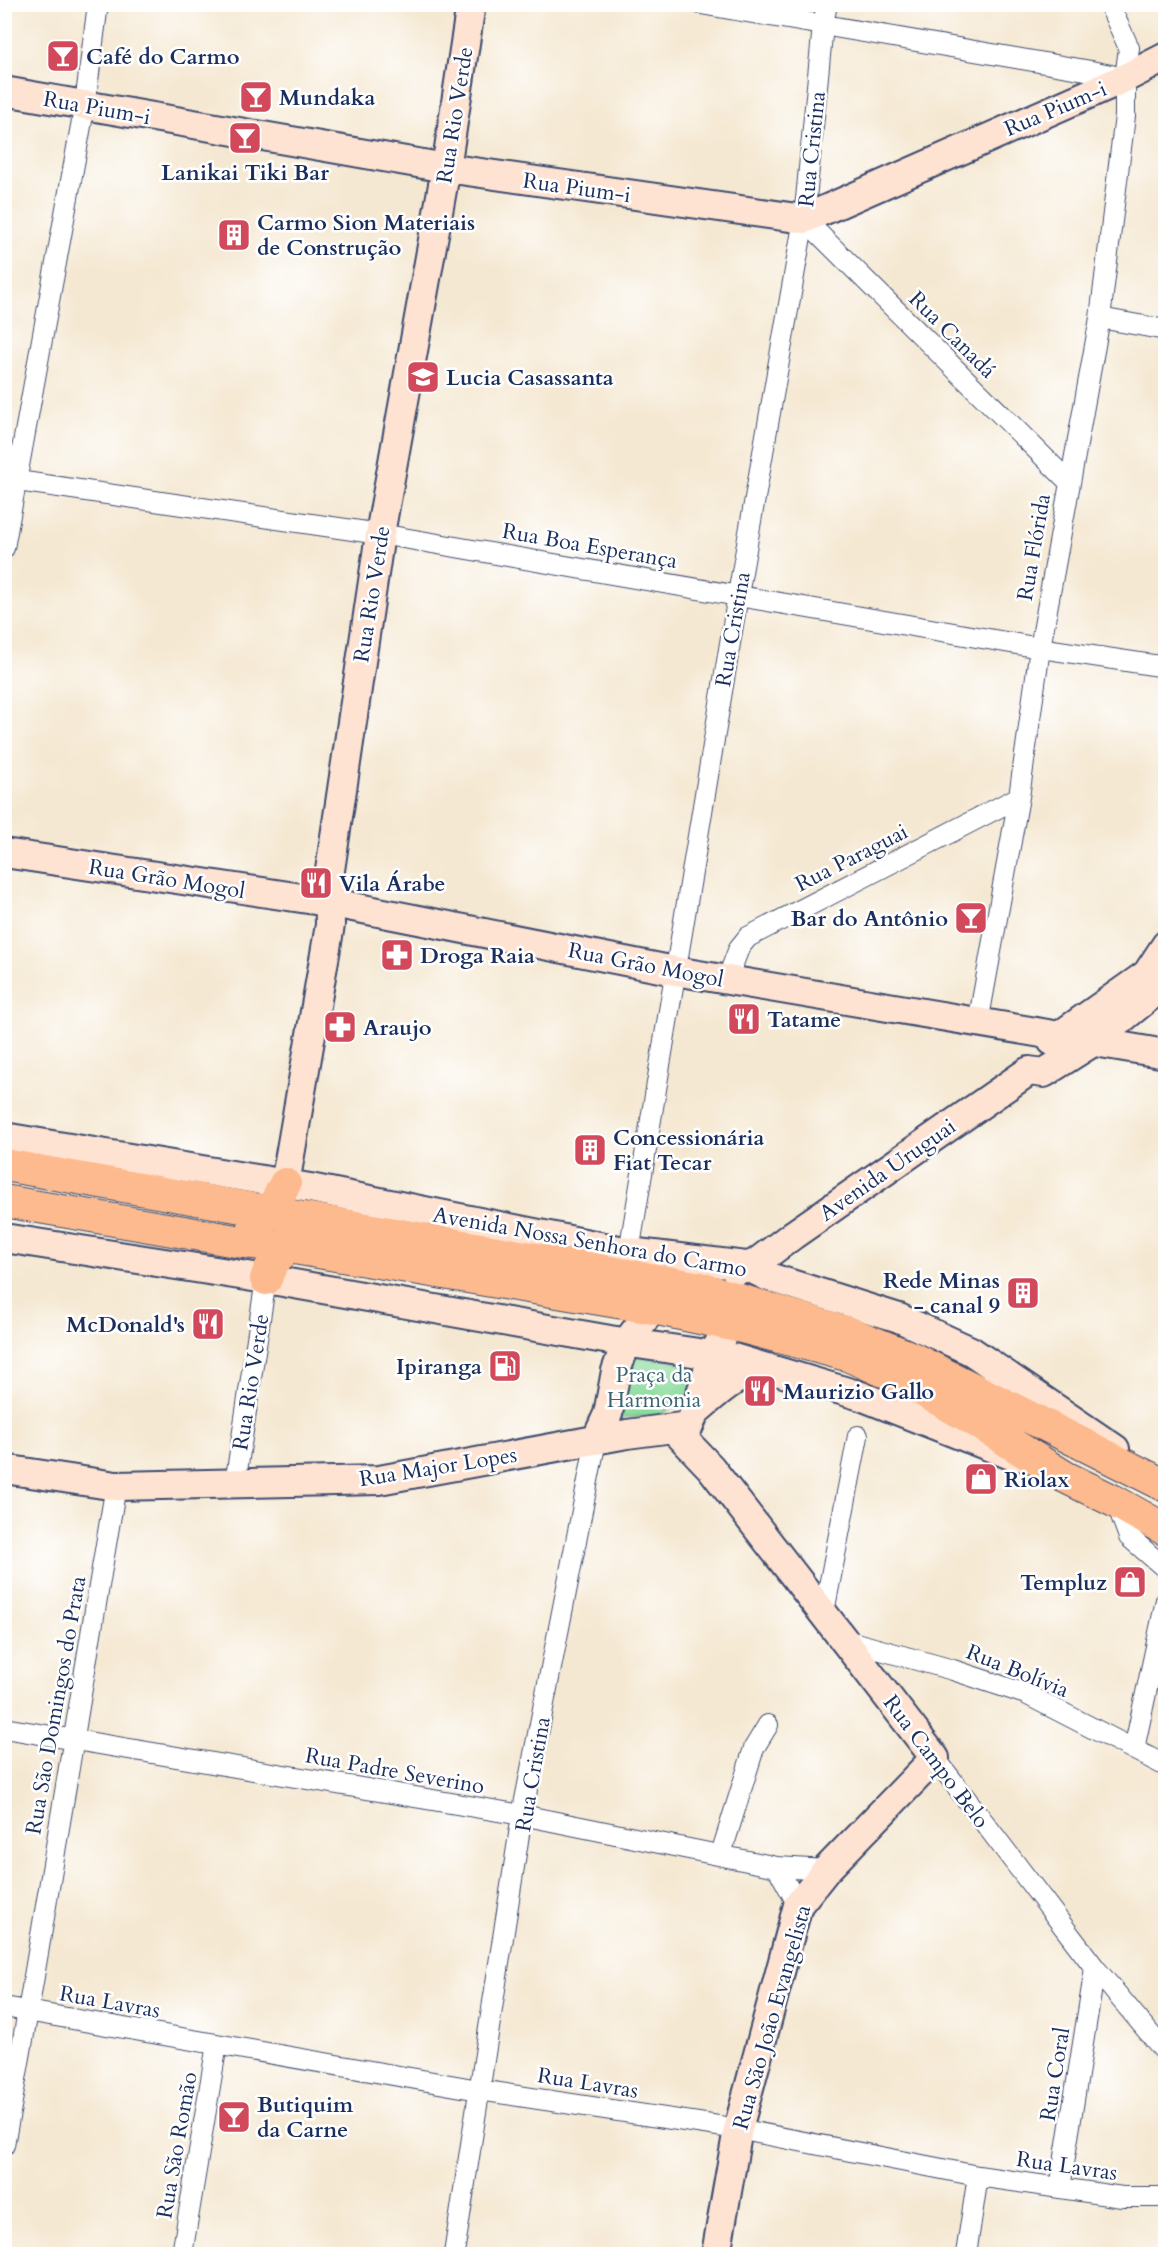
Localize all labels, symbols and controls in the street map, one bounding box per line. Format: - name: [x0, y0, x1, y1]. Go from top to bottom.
- bar icon: Café do Carmo: [45, 38, 81, 74]
- place label: Café do Carmo: [86, 42, 240, 72]
- street label: Rua Rio Verde: [429, 45, 481, 186]
- street label: Rua Pium-i: [1000, 74, 1111, 144]
- bar icon: Mundaka: [238, 79, 274, 115]
- place label: Mundaka: [279, 83, 376, 113]
- street label: Rua Pium-i: [41, 84, 153, 132]
- street label: Rua Cristina: [791, 89, 833, 208]
- bar icon: Lanikai Tiki Bar: [227, 120, 263, 156]
- place label: Lanikai Tiki Bar: [161, 158, 329, 188]
- street label: Rua Pium-i: [521, 166, 633, 210]
- place label: Carmo Sion Materiais de Construção: [257, 208, 475, 263]
- building icon: Carmo Sion Materiais de Construção: [216, 217, 252, 253]
- street label: Rua Canadá: [902, 284, 1003, 385]
- school or university icon: Lucia Casassanta: [405, 359, 441, 395]
- place label: Lucia Casassanta: [446, 363, 614, 393]
- street label: Rua Flórida: [1010, 491, 1058, 603]
- street label: Rua Boa Esperança: [500, 516, 680, 576]
- street label: Rua Rio Verde: [346, 524, 398, 665]
- street label: Rua Cristina: [708, 569, 758, 689]
- street label: Rua Paraguai: [790, 817, 913, 899]
- street label: Rua Grão Mogol: [86, 852, 248, 906]
- restaurant icon: Vila Árabe: [298, 865, 334, 901]
- place label: Vila Árabe: [339, 869, 445, 899]
- bar icon: Bar do Antônio: [953, 900, 989, 936]
- place label: Bar do Antônio: [791, 904, 948, 934]
- street label: Rua Grão Mogol: [565, 935, 727, 995]
- pharmacy icon: Droga Raia: [379, 937, 415, 973]
- place label: Droga Raia: [420, 941, 535, 971]
- restaurant icon: Tatame: [726, 1001, 762, 1037]
- place label: Tatame: [767, 1005, 841, 1035]
- pharmacy icon: Araujo: [322, 1009, 358, 1045]
- place label: Araujo: [363, 1013, 432, 1043]
- street label: Avenida Uruguai: [813, 1111, 962, 1228]
- place label: Concessionária Fiat Tecar: [613, 1123, 765, 1178]
- building icon: Concessionária Fiat Tecar: [572, 1132, 608, 1168]
- street label: Avenida Nossa Senhora do Carmo: [430, 1200, 749, 1284]
- place label: Rede Minas - canal 9: [883, 1266, 1000, 1321]
- building icon: Rede Minas - canal 9: [1005, 1275, 1041, 1311]
- restaurant icon: McDonald's: [190, 1306, 226, 1342]
- place label: McDonald's: [66, 1310, 185, 1340]
- street label: Rua Rio Verde: [225, 1312, 277, 1453]
- fuel station icon: Ipiranga: [487, 1348, 523, 1384]
- place label: Ipiranga: [396, 1352, 482, 1382]
- park label: Praça da Harmonia: [607, 1360, 702, 1415]
- restaurant icon: Maurizio Gallo: [742, 1373, 778, 1409]
- place label: Maurizio Gallo: [783, 1377, 934, 1407]
- street label: Rua Major Lopes: [357, 1440, 519, 1494]
- shop icon: Riolax: [963, 1461, 999, 1497]
- place label: Riolax: [1004, 1465, 1069, 1495]
- shop icon: Templuz: [1112, 1564, 1148, 1600]
- place label: Templuz: [1020, 1568, 1107, 1598]
- street label: Rua São Domingos do Prata: [18, 1573, 94, 1837]
- street label: Rua Bolívia: [962, 1637, 1074, 1705]
- street label: Rua Campo Belo: [876, 1689, 996, 1834]
- street label: Rua Cristina: [508, 1714, 558, 1834]
- street label: Rua Padre Severino: [303, 1740, 487, 1802]
- street label: Rua São João Evangelista: [726, 1901, 819, 2133]
- street label: Rua Lavras: [57, 1978, 162, 2026]
- street label: Rua Coral: [1033, 2025, 1077, 2123]
- street label: Rua Lavras: [535, 2060, 640, 2106]
- street label: Rua São Romão: [149, 2069, 205, 2221]
- place label: Butiquim da Carne: [257, 2090, 354, 2145]
- bar icon: Butiquim da Carne: [216, 2099, 252, 2135]
- street label: Rua Lavras: [1014, 2144, 1119, 2188]

